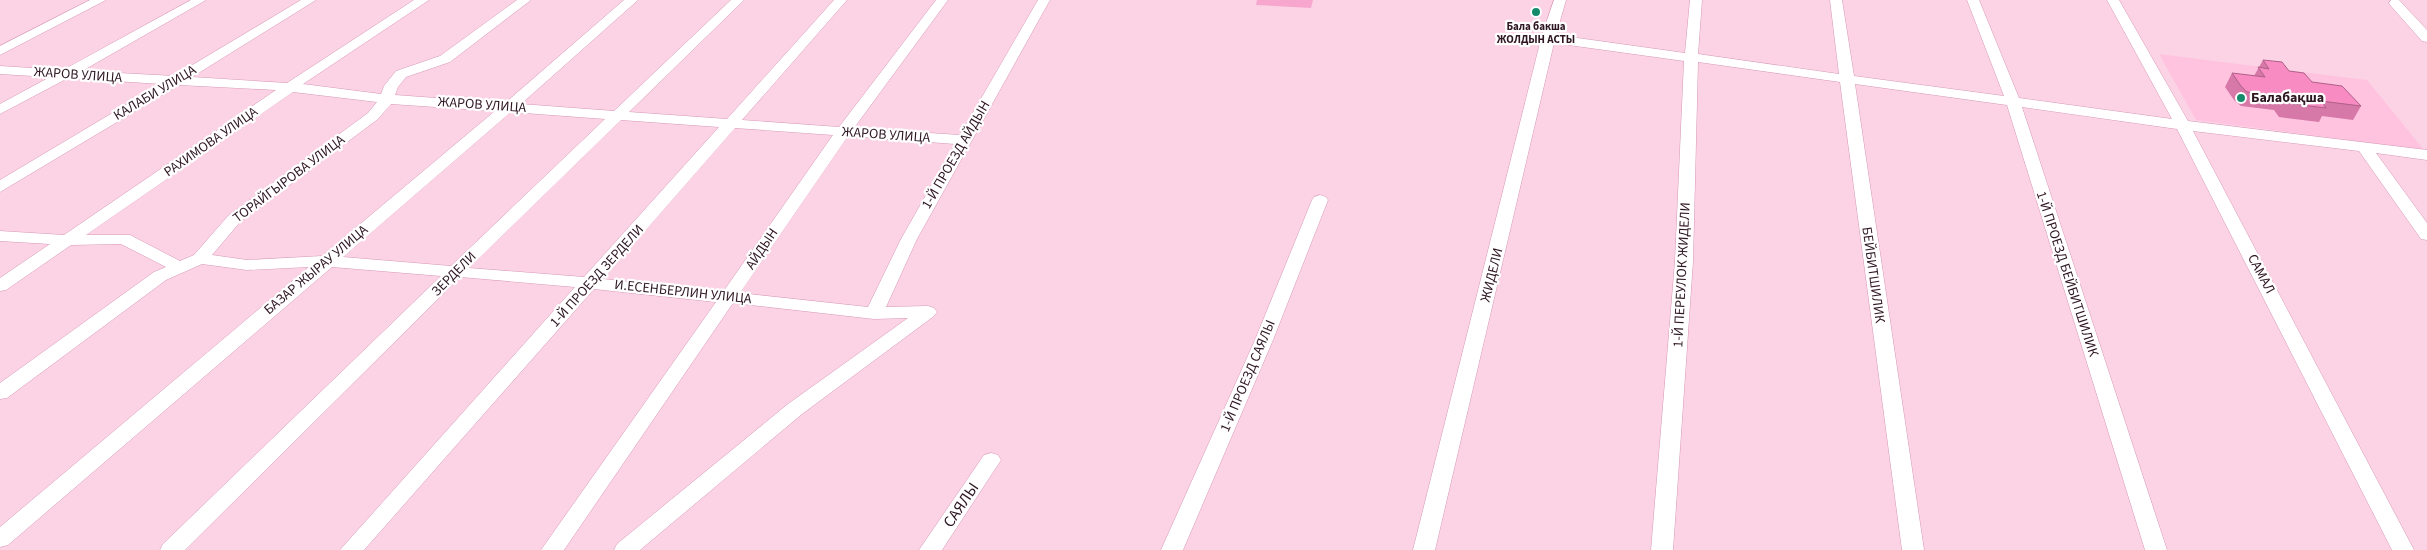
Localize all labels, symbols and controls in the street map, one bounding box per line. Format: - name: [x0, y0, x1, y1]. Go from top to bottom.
- marker: Бала бакша ЖОЛДЫН АСТЫ: [1530, 6, 1542, 18]
- place label: Бала бакша ЖОЛДЫН АСТЫ: [1497, 19, 1575, 47]
- street label: КАЛАБИ УЛИЦА: [110, 60, 200, 126]
- street label: ЖАРОВ УЛИЦА: [33, 62, 123, 88]
- place label: Балабақша: [2251, 88, 2324, 108]
- street label: ЖАРОВ УЛИЦА: [437, 92, 527, 118]
- marker: Балабақша: [2235, 92, 2247, 104]
- street label: 1-Й ПРОЕЗД АЙДЫН: [917, 97, 995, 213]
- street label: РАХИМОВА УЛИЦА: [160, 102, 262, 182]
- street label: ЖАРОВ УЛИЦА: [841, 122, 931, 148]
- street label: ТОРАЙГЫРОВА УЛИЦА: [229, 130, 349, 228]
- street label: 1-Й ПРОЕЗД БЕЙБИТШИЛИК: [2031, 189, 2104, 360]
- street label: 1-Й ПЕРЕУЛОК ЖИДЕЛИ: [1668, 202, 1696, 348]
- street label: БАЗАР ЖЫРАУ УЛИЦА: [260, 220, 373, 320]
- street label: 1-Й ПРОЕЗД ЗЕРДЕЛИ: [545, 220, 649, 332]
- street label: АЙДЫН: [741, 224, 783, 274]
- street label: БЕЙБИТШИЛИК: [1856, 226, 1890, 325]
- street label: ЖИДЕЛИ: [1476, 246, 1508, 304]
- street label: ЗЕРДЕЛИ: [427, 247, 481, 301]
- street label: САМАЛ: [2242, 251, 2280, 297]
- street label: И.ЕСЕНБЕРЛИН УЛИЦА: [613, 275, 753, 309]
- street label: 1-Й ПРОЕЗД САЯЛЫ: [1215, 317, 1281, 435]
- street label: САЯЛЫ: [938, 478, 984, 532]

